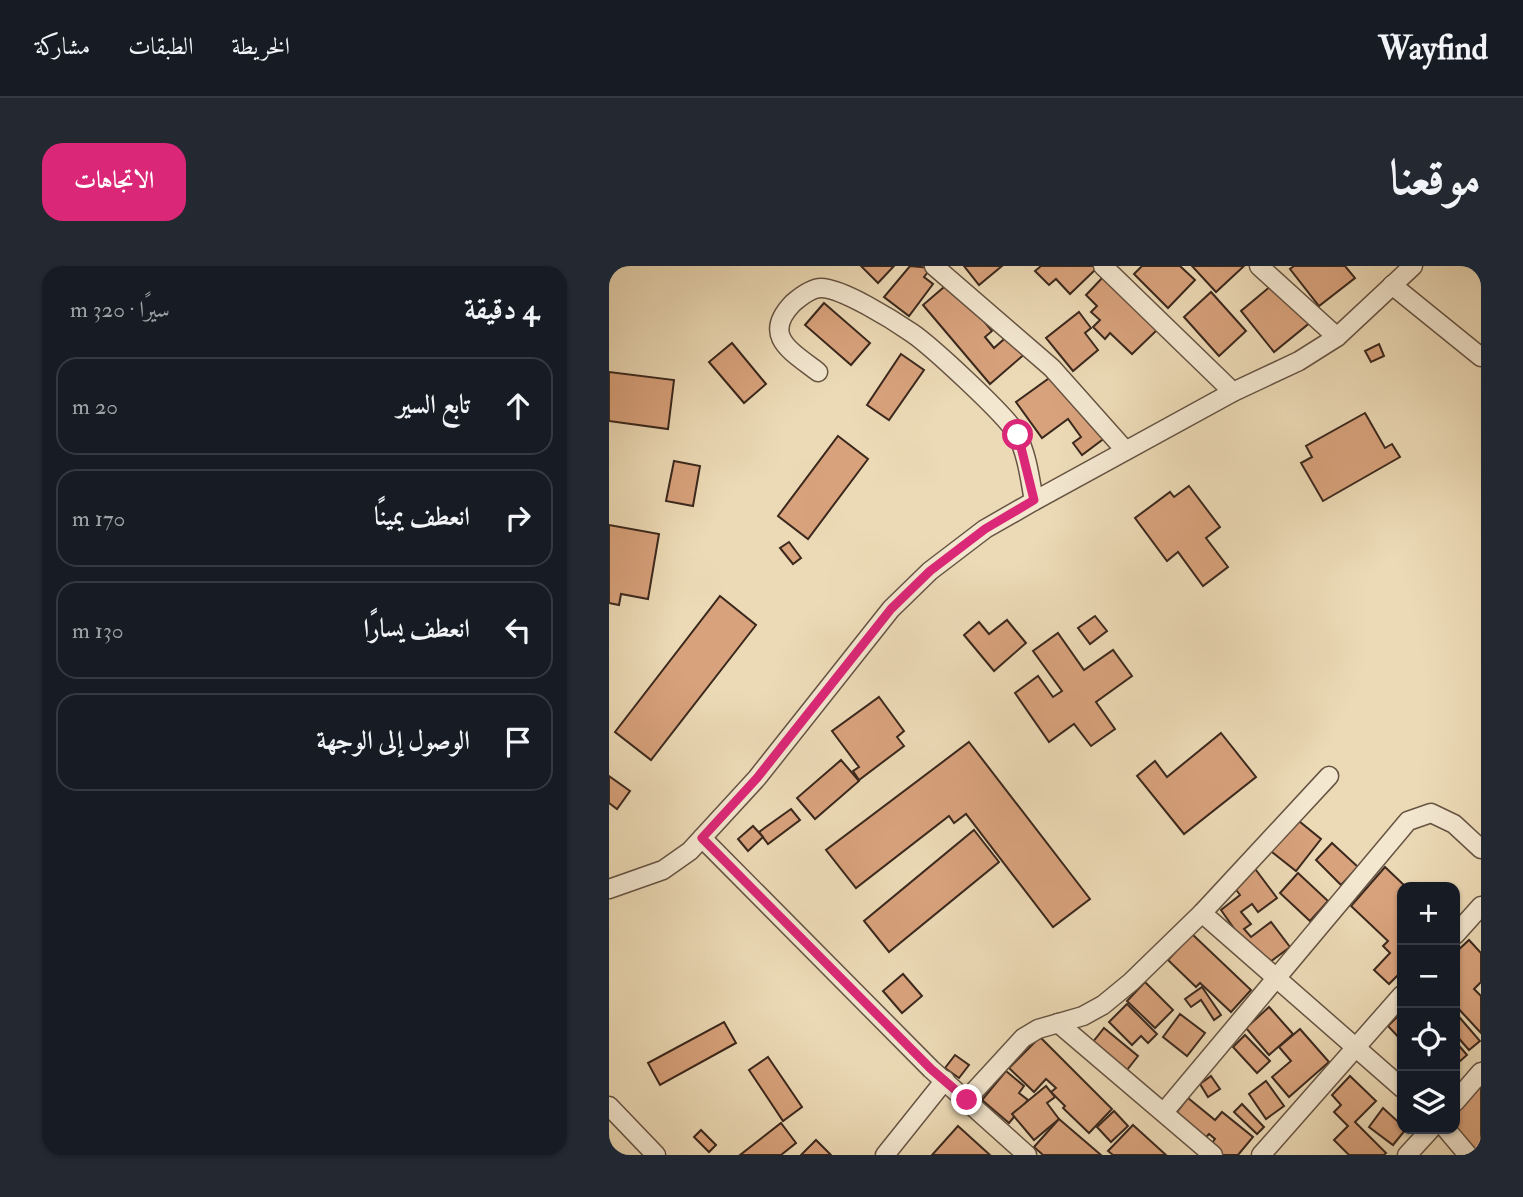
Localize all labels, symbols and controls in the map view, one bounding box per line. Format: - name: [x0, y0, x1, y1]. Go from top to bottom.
- text: Wayfind: [1378, 28, 1488, 69]
- text: مشاركة: [35, 31, 90, 62]
- text: الطبقات: [128, 31, 194, 62]
- text: الخريطة: [232, 31, 290, 62]
- button: الاتجاهات: [42, 143, 186, 221]
- text: موقعنا: [1389, 148, 1481, 209]
- text: 4 دقيقة: [464, 291, 539, 328]
- text: سيرًا · 320 m: [70, 295, 170, 324]
- icon: ahead: [499, 387, 537, 425]
- text: تابع السير: [397, 389, 470, 421]
- text: 20 m: [72, 392, 118, 421]
- route start: [1002, 419, 1033, 450]
- icon: right: [499, 499, 537, 537]
- text: انعطف يمينًا: [374, 501, 470, 533]
- text: 170 m: [72, 504, 125, 533]
- icon: left: [499, 611, 537, 649]
- text: انعطف يسارًا: [364, 613, 470, 645]
- text: 130 m: [72, 616, 124, 645]
- icon: arrive: [499, 723, 537, 761]
- text: الوصول إلى الوجهة: [317, 725, 470, 757]
- map controls: [1397, 882, 1460, 1134]
- button: +: [1397, 882, 1460, 945]
- button: −: [1397, 945, 1460, 1008]
- button: locate: [1397, 1008, 1460, 1071]
- button: layers: [1397, 1071, 1460, 1134]
- route end: [951, 1084, 982, 1115]

